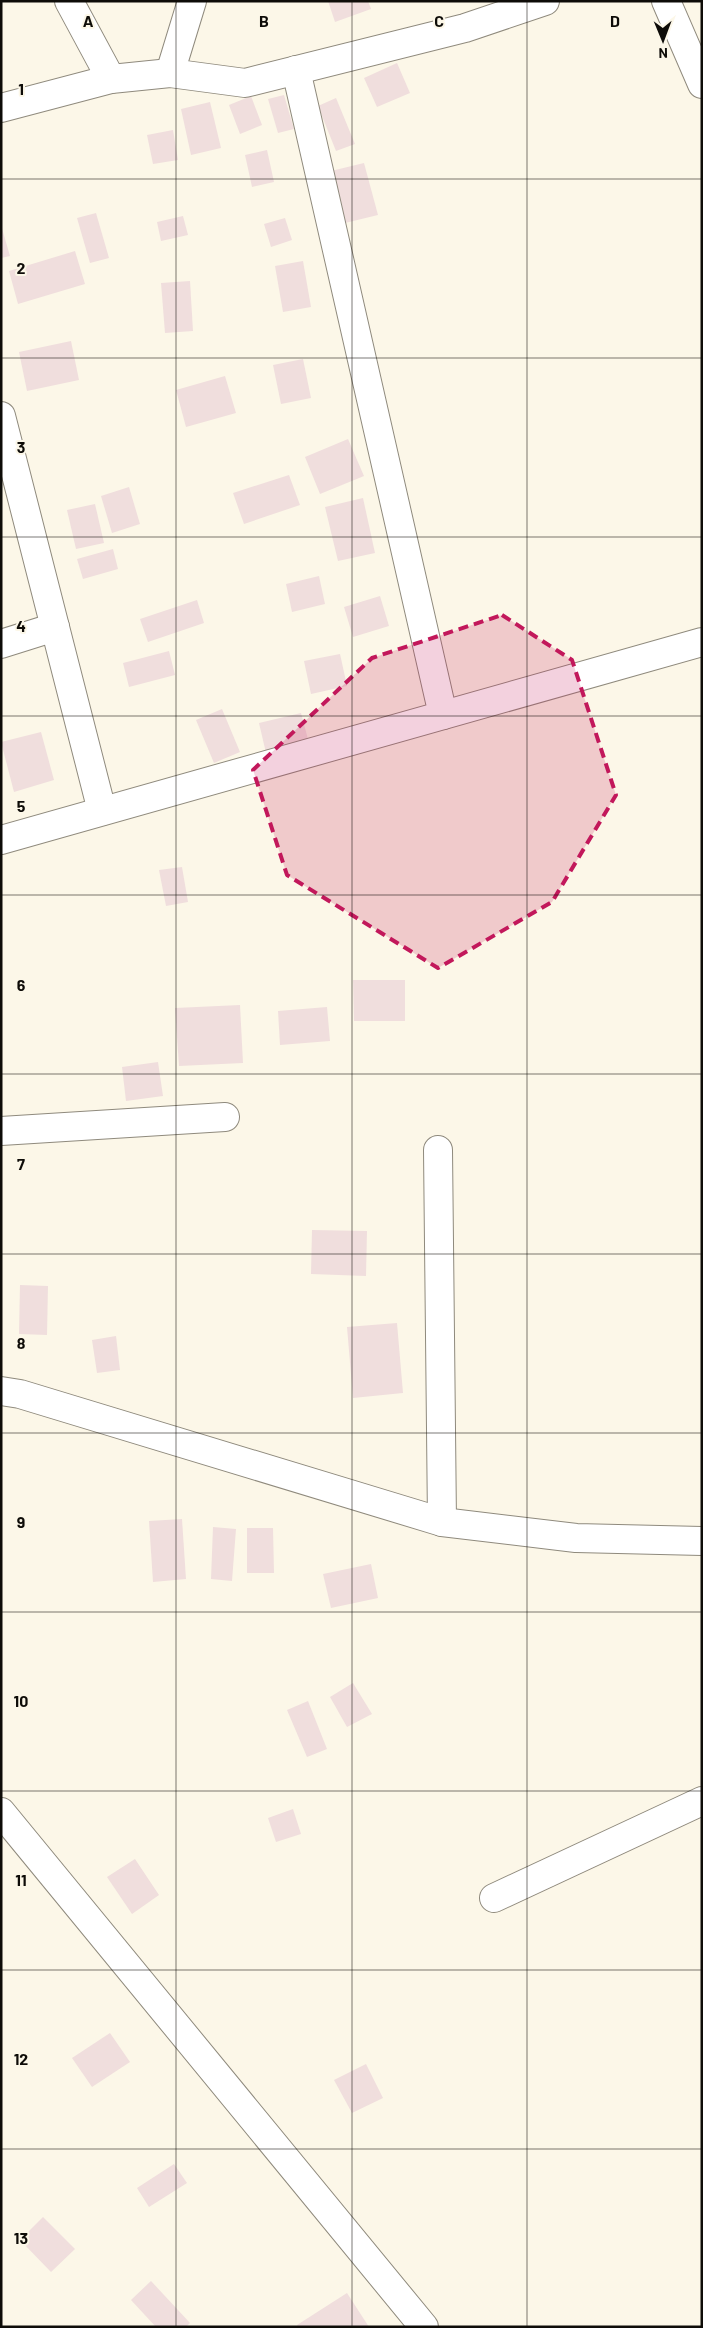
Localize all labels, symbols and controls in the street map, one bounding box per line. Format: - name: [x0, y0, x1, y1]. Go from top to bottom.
- text: A: [83, 11, 94, 30]
- text: B: [259, 11, 269, 30]
- text: C: [434, 11, 444, 30]
- text: D: [610, 11, 620, 30]
- north arrow: [638, 15, 688, 65]
- text: N: [658, 45, 668, 62]
- text: 1: [18, 79, 24, 98]
- text: 2: [17, 258, 26, 277]
- text: 3: [17, 437, 25, 456]
- text: 4: [16, 616, 26, 635]
- text: 5: [17, 796, 26, 815]
- text: 6: [17, 975, 26, 994]
- text: 7: [17, 1154, 25, 1173]
- text: 8: [17, 1333, 26, 1352]
- text: 9: [17, 1512, 25, 1531]
- text: 10: [14, 1691, 28, 1710]
- text: 11: [15, 1870, 27, 1889]
- text: 12: [14, 2049, 28, 2068]
- text: 13: [14, 2228, 28, 2247]

